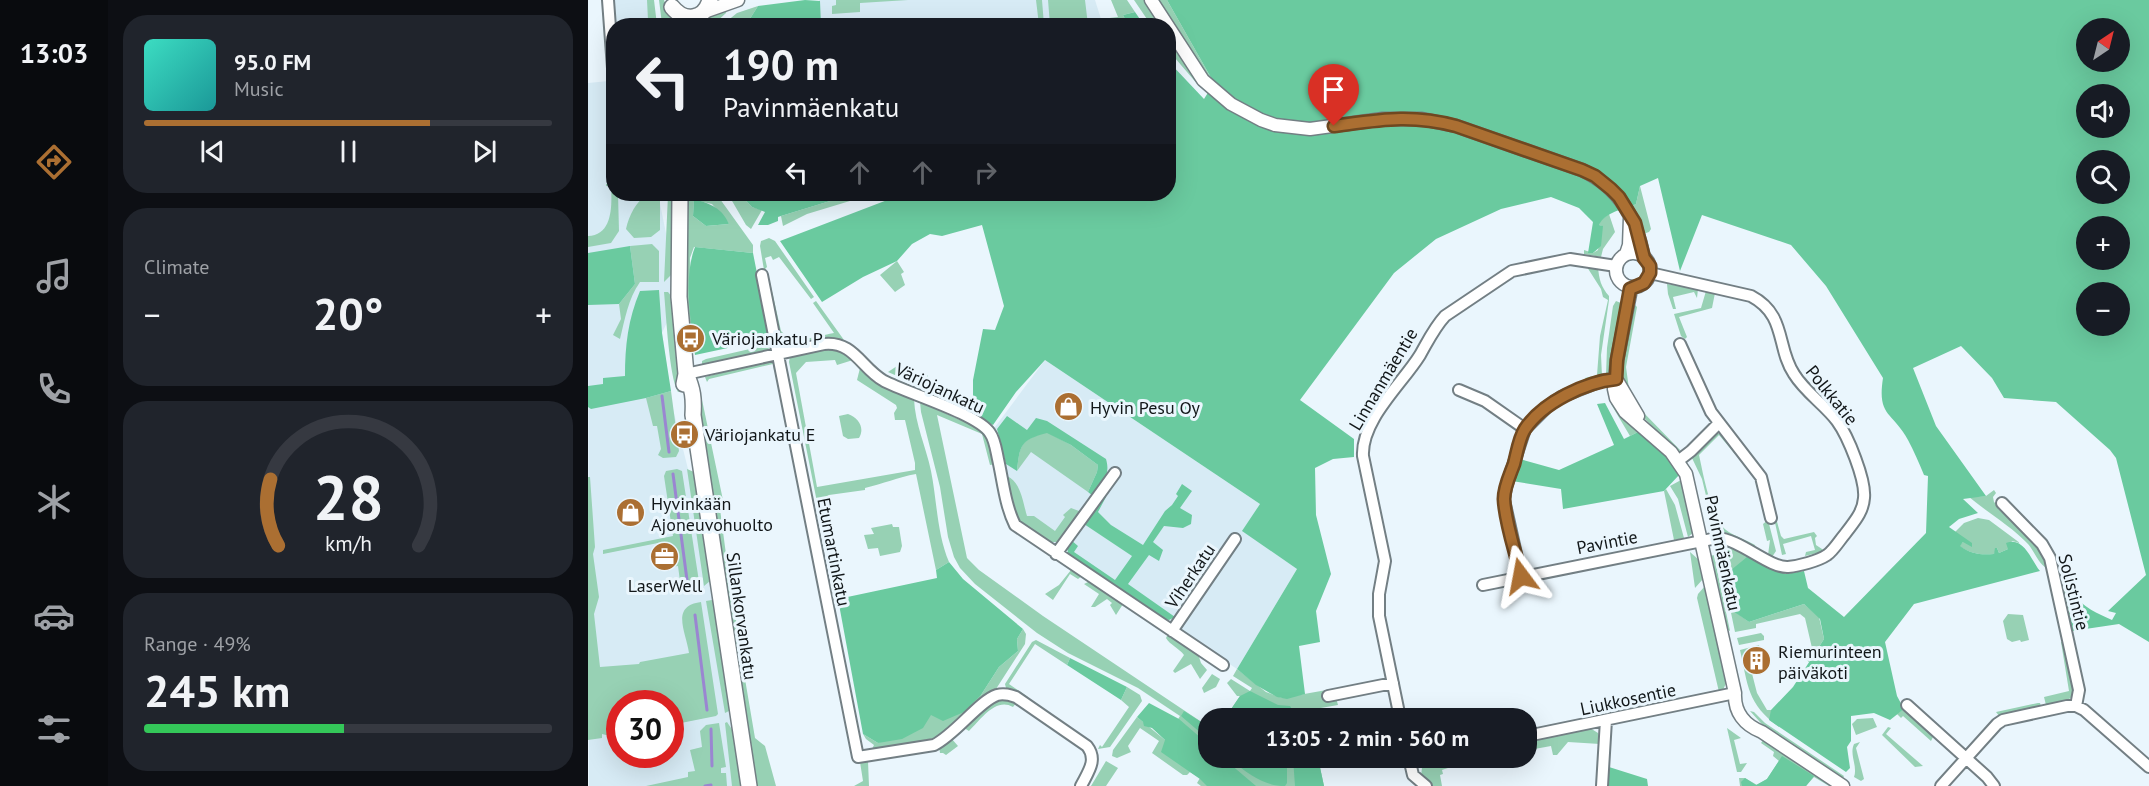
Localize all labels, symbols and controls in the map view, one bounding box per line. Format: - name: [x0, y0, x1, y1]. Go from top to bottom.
- north arrow: [2076, 18, 2130, 72]
- map controls: [2076, 18, 2130, 336]
- text: 13:03: [20, 36, 88, 70]
- text: 190 m: [723, 37, 839, 92]
- icon: left: [624, 42, 702, 120]
- text: 95.0 FM: [234, 48, 311, 76]
- pin: [1308, 64, 1359, 126]
- icon: arrive: [1317, 73, 1350, 106]
- text: Music: [234, 76, 283, 102]
- button: sound: [2076, 84, 2130, 138]
- text: Pavinmäenkatu: [723, 90, 899, 124]
- icon: previous: [196, 135, 229, 168]
- icon: pause: [332, 135, 365, 168]
- icon: next: [468, 135, 501, 168]
- icon: directions: [33, 141, 75, 183]
- button: search: [2076, 150, 2130, 204]
- icon: left: [780, 156, 813, 189]
- icon: ahead: [843, 156, 876, 189]
- icon: ahead: [906, 156, 939, 189]
- icon: right: [969, 156, 1002, 189]
- button: +: [2076, 216, 2130, 270]
- text: Climate: [144, 254, 210, 280]
- icon: music: [33, 255, 75, 297]
- button: −: [2076, 282, 2130, 336]
- text: 20°: [313, 284, 383, 342]
- text: −: [144, 293, 161, 336]
- text: +: [535, 293, 552, 336]
- bus stop icon: Väriojankatu P: [675, 322, 707, 354]
- street label: Linnanmäentie: [1343, 324, 1423, 434]
- place label: Väriojankatu P: [711, 327, 823, 350]
- street label: Väriojankatu: [891, 357, 988, 419]
- street label: Polkkatie: [1801, 360, 1863, 430]
- icon: phone: [33, 368, 75, 410]
- shop icon: Hyvin Pesu Oy: [1053, 391, 1085, 423]
- place label: Hyvin Pesu Oy: [1090, 396, 1200, 419]
- bus stop icon: Väriojankatu E: [668, 418, 700, 450]
- place label: Väriojankatu E: [704, 423, 815, 446]
- text: 28: [313, 457, 383, 538]
- icon: climate: [33, 481, 75, 523]
- place label: Hyvinkään Ajoneuvohuolto: [651, 492, 773, 536]
- street label: Pavinmäenkatu: [1700, 493, 1746, 613]
- street label: Etumartinkatu: [812, 496, 856, 608]
- shop icon: Hyvinkään Ajoneuvohuolto: [614, 497, 646, 529]
- street label: Pavintie: [1574, 525, 1640, 559]
- text: km/h: [324, 530, 371, 558]
- street label: Viherkatu: [1159, 539, 1220, 614]
- office icon: LaserWell: [649, 540, 681, 572]
- position arrow: [1489, 544, 1553, 608]
- street label: Sillankorvankatu: [722, 551, 762, 681]
- street label: Solistintie: [2053, 552, 2095, 632]
- place label: LaserWell: [628, 574, 703, 597]
- icon: car: [33, 595, 75, 637]
- text: Range · 49%: [144, 631, 251, 657]
- place label: Riemurinteen päiväkoti: [1778, 640, 1882, 684]
- building icon: Riemurinteen päiväkoti: [1741, 645, 1773, 677]
- text: 245 km: [144, 661, 290, 719]
- street label: Liukkosentie: [1578, 678, 1678, 720]
- speed limit sign: 30: [606, 690, 684, 768]
- icon: filters: [33, 708, 75, 750]
- text: 13:05 · 2 min · 560 m: [1266, 724, 1469, 752]

